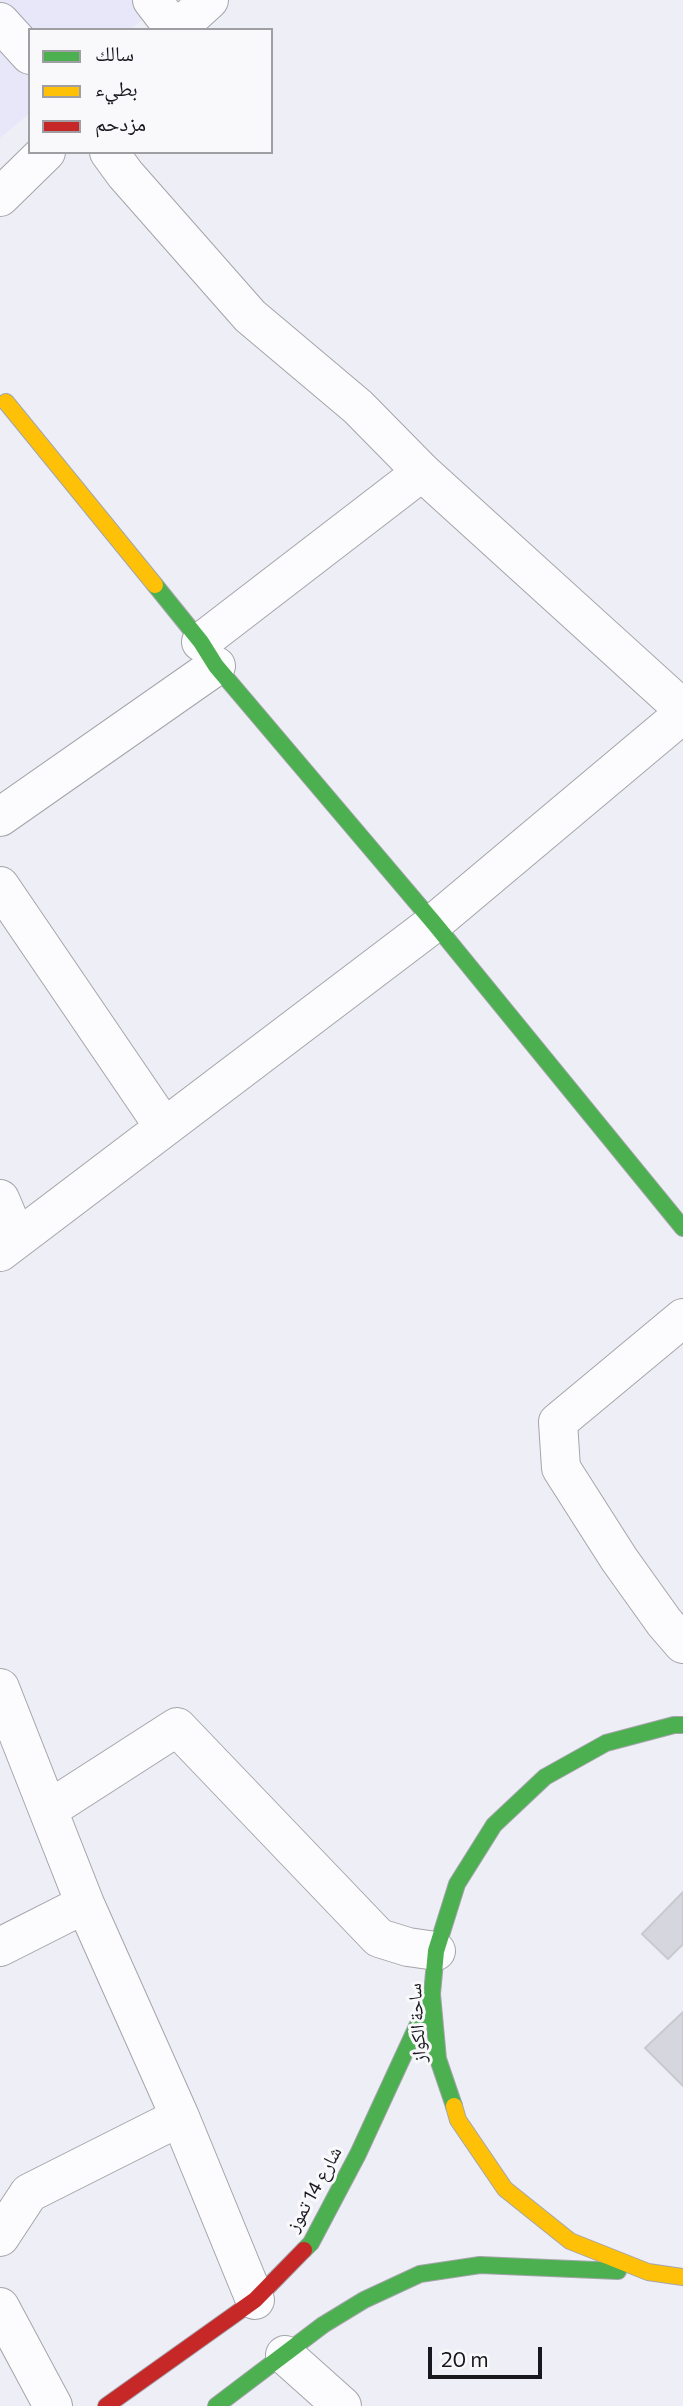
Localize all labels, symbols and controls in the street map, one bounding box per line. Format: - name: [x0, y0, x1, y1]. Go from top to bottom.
- legend: [28, 28, 273, 154]
- text: سالك: [95, 40, 134, 65]
- text: بطيء: [95, 75, 138, 100]
- text: مزدحم: [95, 110, 146, 135]
- street label: ساحة الكواز: [403, 1982, 431, 2064]
- street label: شارع 14 تموز: [281, 2143, 347, 2235]
- scale bar: [431, 2332, 545, 2376]
- text: 20 m: [441, 2346, 489, 2371]

